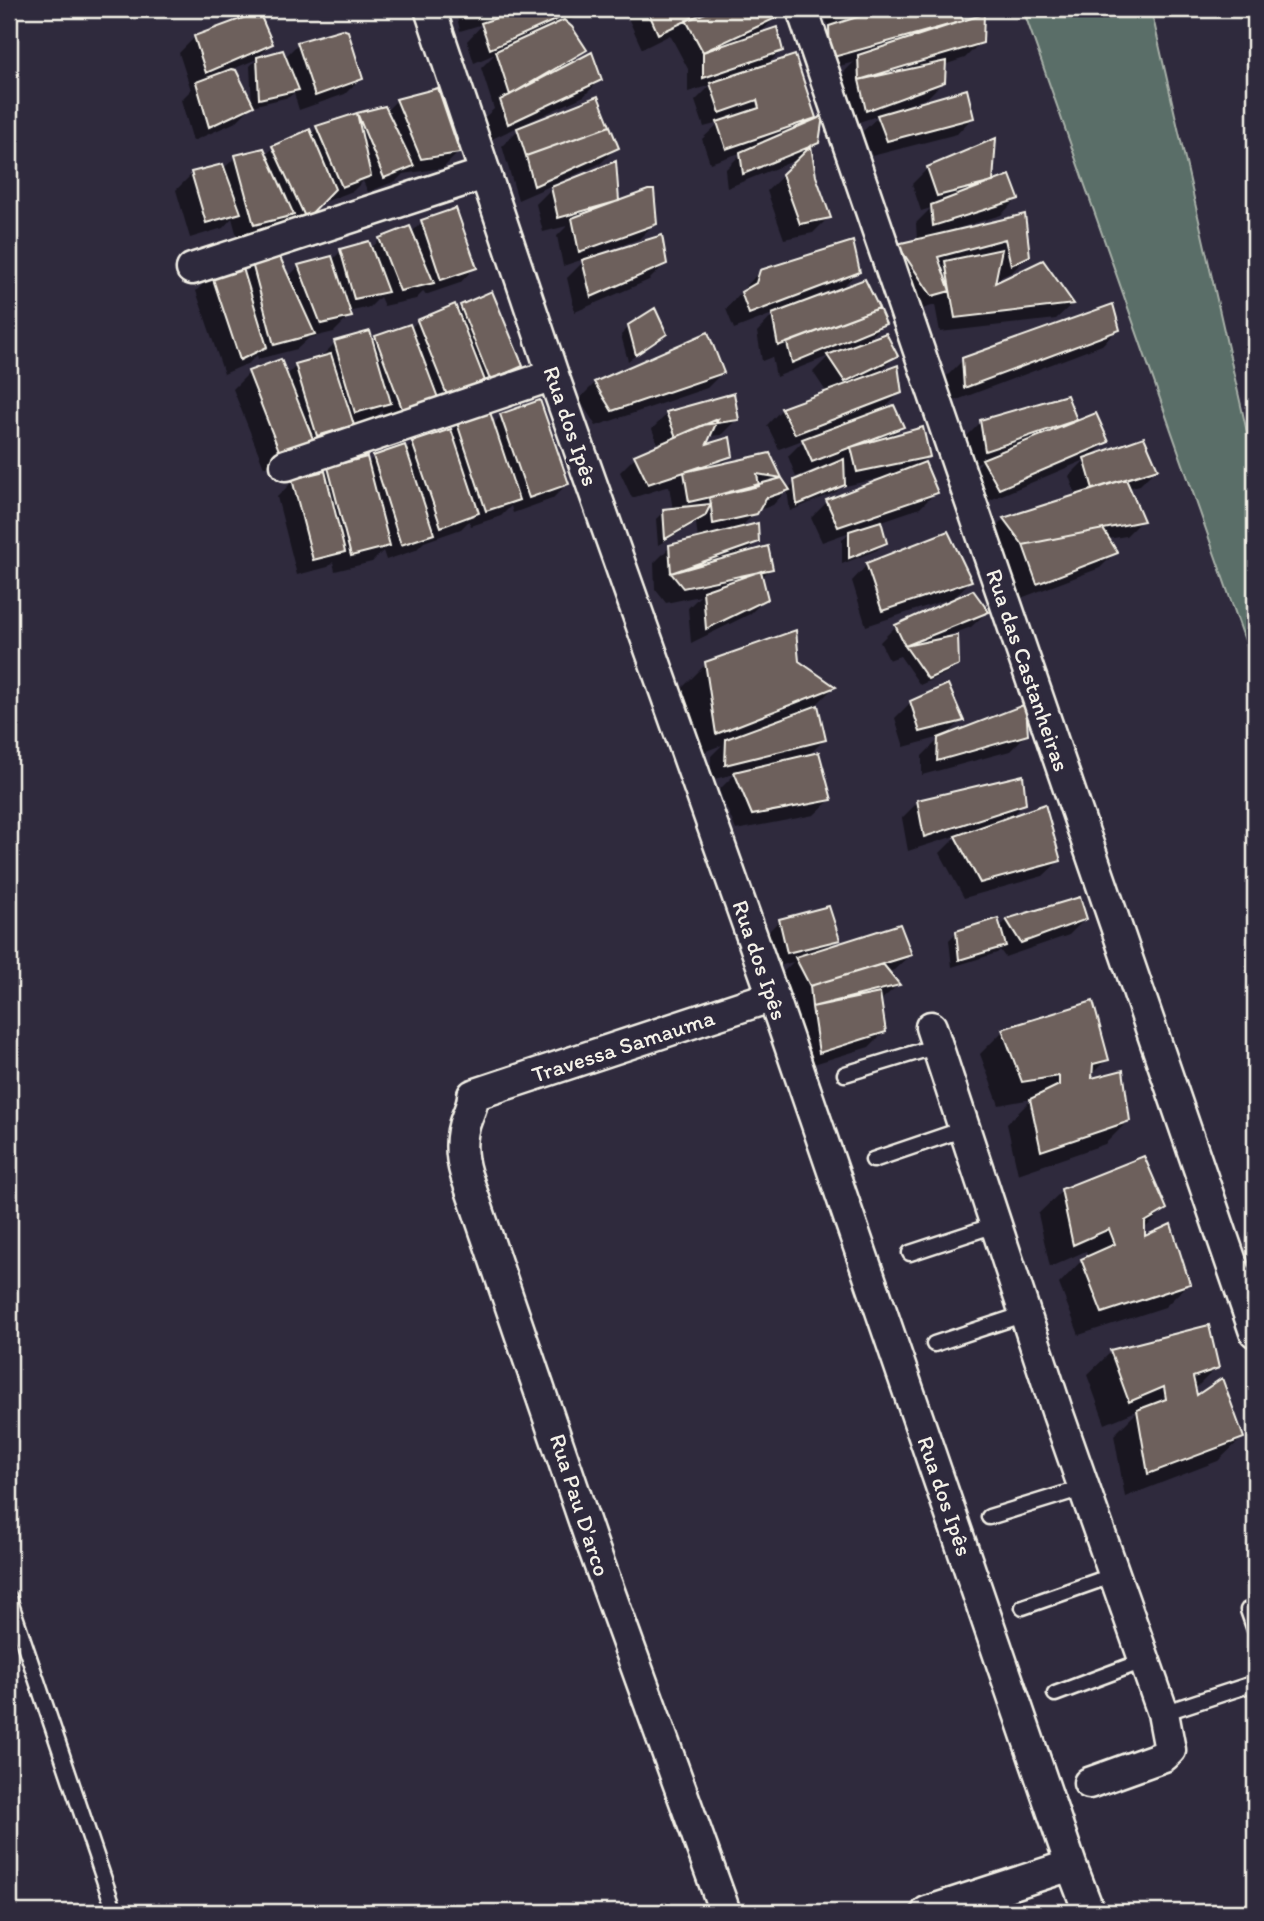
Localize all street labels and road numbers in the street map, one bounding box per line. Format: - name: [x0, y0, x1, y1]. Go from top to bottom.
- street label: Rua dos Ipês: [537, 362, 605, 490]
- street label: Rua das Castanheiras: [980, 565, 1076, 775]
- street label: Rua dos Ipês: [726, 896, 794, 1024]
- street label: Travessa Samauma: [528, 1003, 718, 1089]
- street label: Rua Pau D'arco: [544, 1430, 616, 1580]
- street label: Rua dos Ipês: [911, 1432, 979, 1560]

